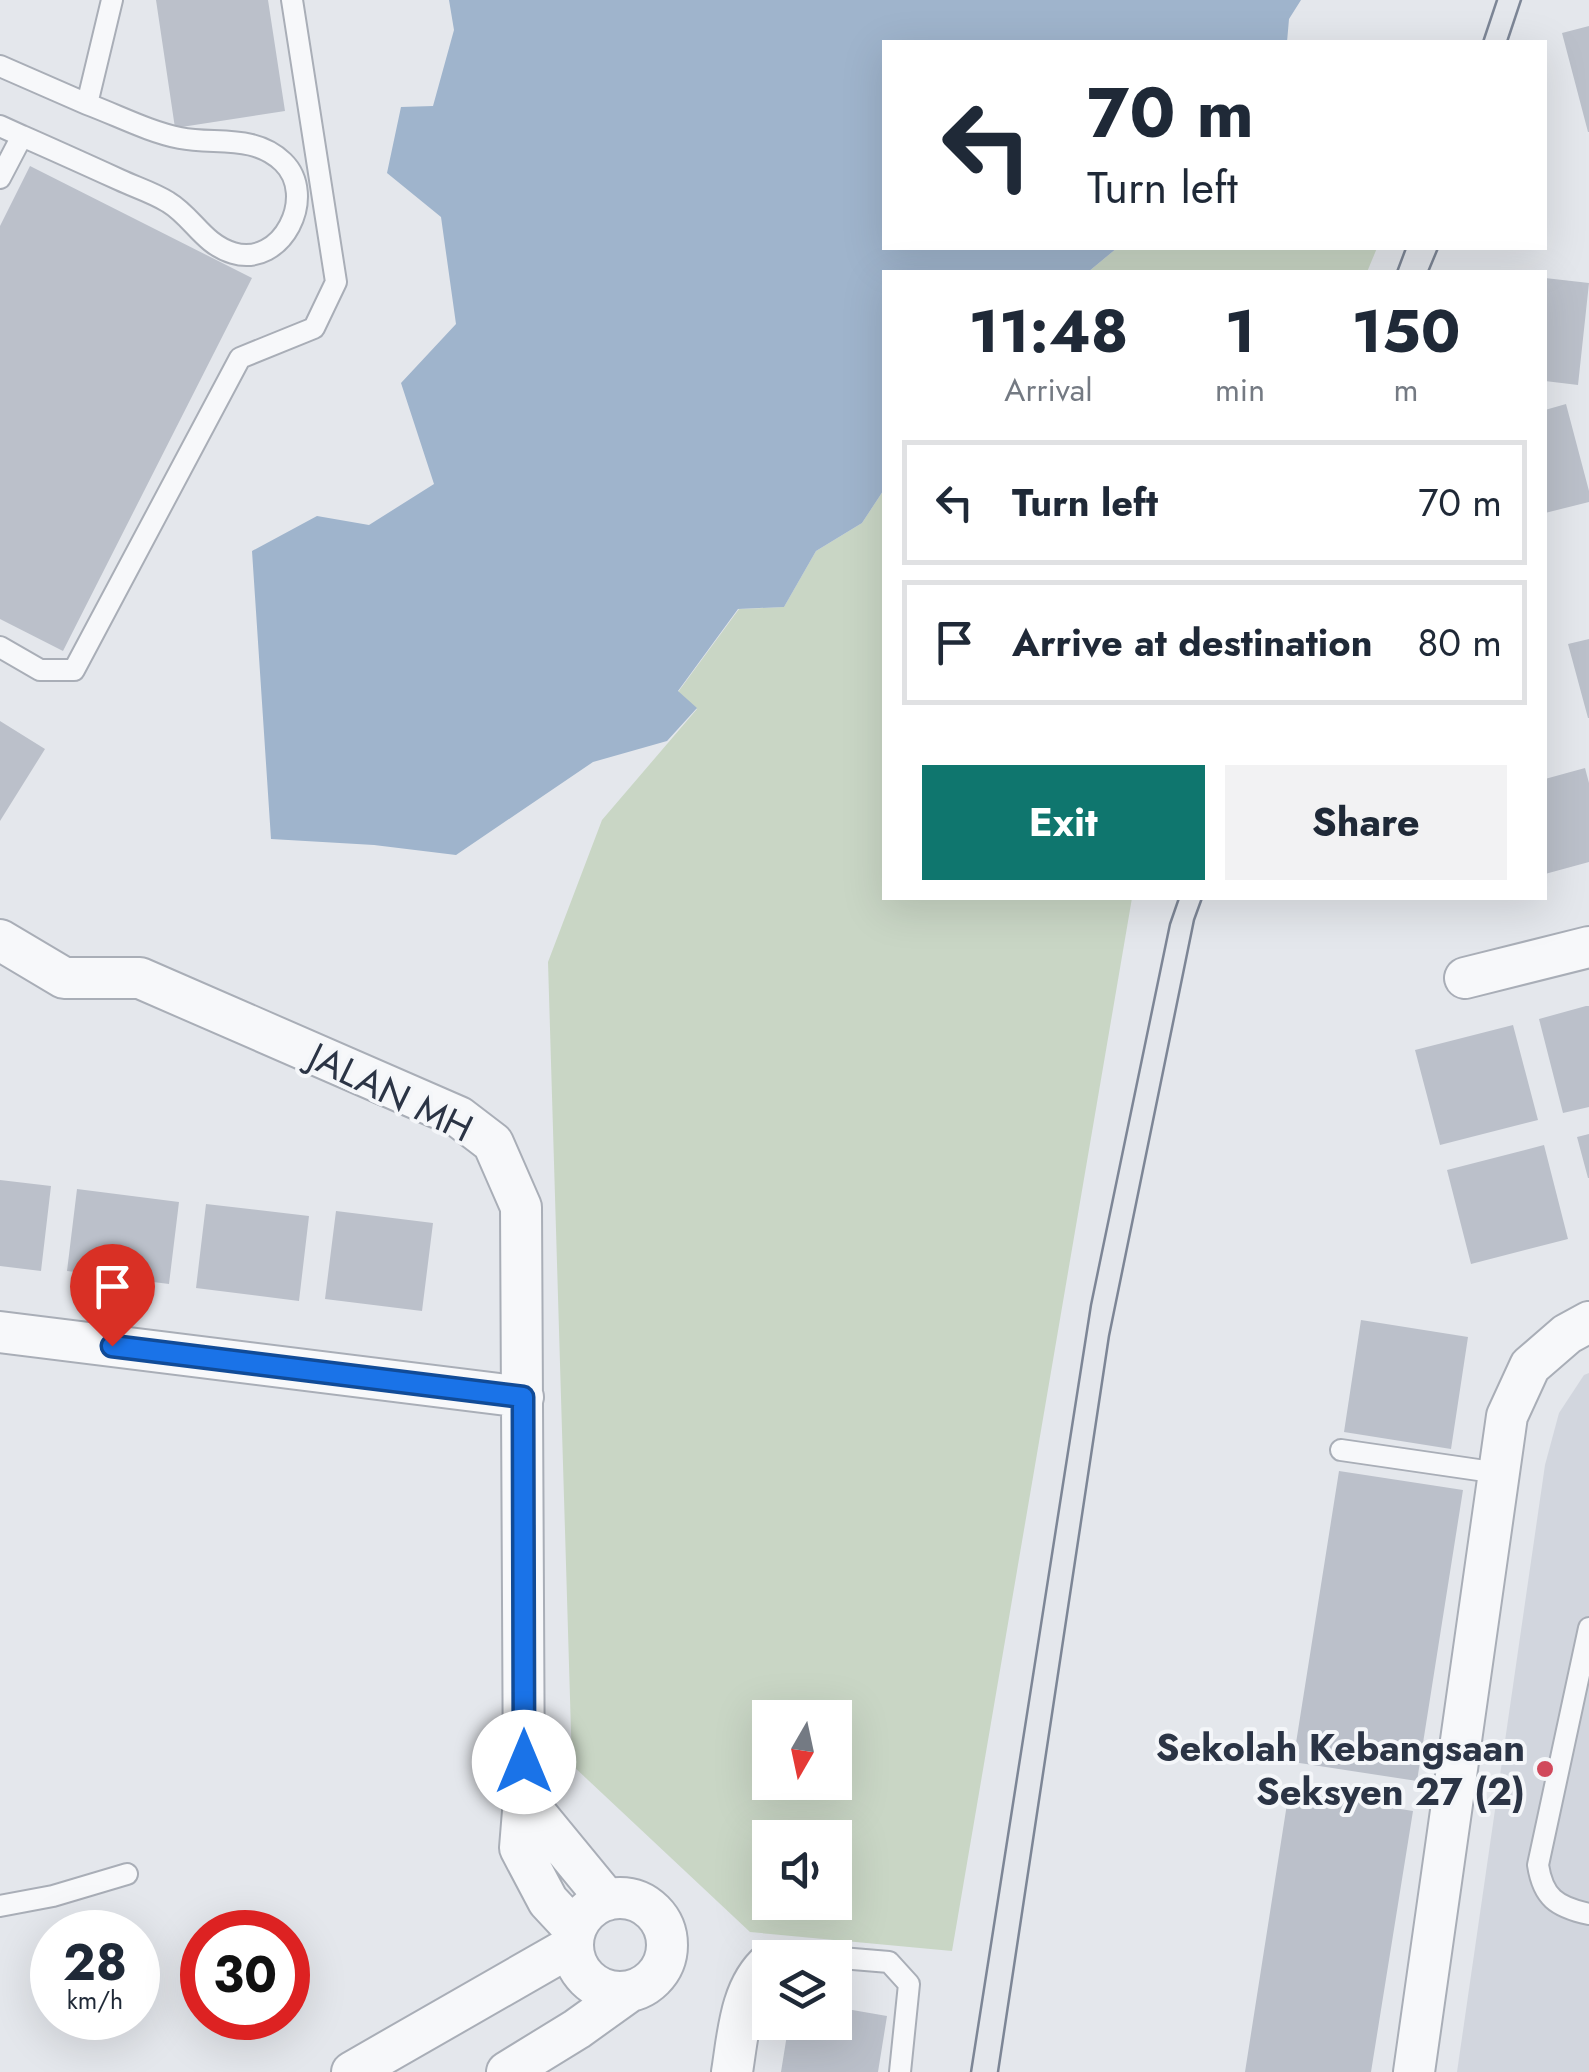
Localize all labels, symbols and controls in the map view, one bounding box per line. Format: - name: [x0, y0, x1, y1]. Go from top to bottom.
- text: 70 m: [1087, 62, 1254, 163]
- icon: left: [922, 80, 1052, 210]
- text: Turn left: [1087, 155, 1238, 220]
- text: 11:48: [969, 288, 1128, 375]
- text: 1: [1225, 288, 1255, 375]
- text: 150: [1352, 288, 1460, 375]
- text: Arrival: [1004, 367, 1093, 413]
- text: min: [1215, 367, 1265, 413]
- text: m: [1394, 367, 1418, 413]
- icon: left: [927, 475, 982, 530]
- text: Turn left: [1012, 475, 1158, 530]
- text: 70 m: [1418, 475, 1502, 530]
- icon: arrive: [927, 615, 982, 670]
- text: Arrive at destination: [1012, 615, 1373, 670]
- text: 80 m: [1417, 615, 1502, 670]
- button: Exit: [922, 765, 1205, 880]
- button: Share: [1225, 765, 1507, 880]
- street label: JALAN MH: [295, 1026, 482, 1155]
- pin: [70, 1244, 155, 1347]
- icon: arrive: [85, 1259, 140, 1314]
- north arrow: [752, 1700, 852, 1800]
- map controls: [752, 1700, 852, 2040]
- position arrow: [472, 1710, 576, 1814]
- place label: Sekolah Kebangsaan Seksyen 27 (2): [1156, 1720, 1525, 1819]
- marker: Sekolah Kebangsaan Seksyen 27 (2): [1534, 1758, 1556, 1780]
- button: sound: [752, 1820, 852, 1920]
- speed limit sign: 30: [180, 1910, 310, 2040]
- text: 28: [63, 1926, 127, 1999]
- button: layers: [752, 1940, 852, 2040]
- text: km/h: [67, 1982, 123, 2018]

